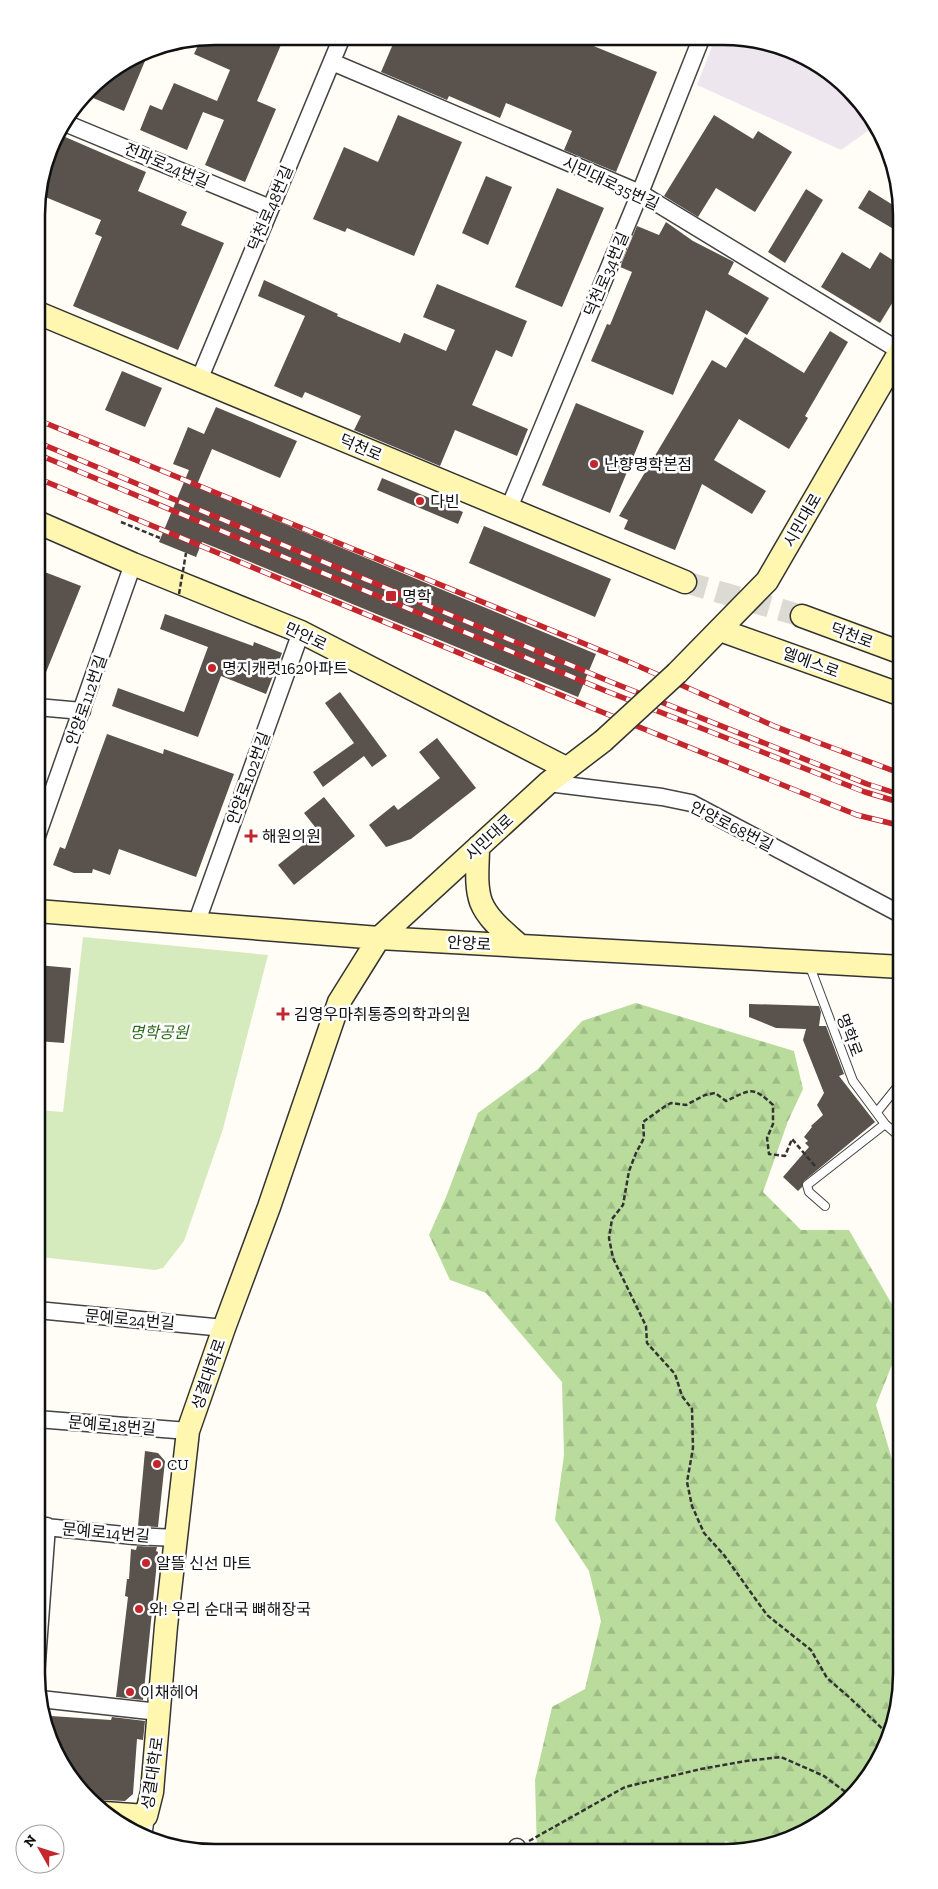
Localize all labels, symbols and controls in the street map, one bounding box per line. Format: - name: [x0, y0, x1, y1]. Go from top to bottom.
- street label: 전파로24번길: [121, 139, 212, 192]
- street label: 시민대로35번길: [559, 153, 662, 214]
- street label: 덕천로48번길: [244, 163, 297, 254]
- street label: 덕천로34번길: [580, 229, 633, 319]
- street label: 덕천로: [337, 430, 385, 465]
- place label: 난향명학본점: [604, 455, 692, 474]
- marker: 난향명학본점: [588, 458, 600, 470]
- street label: 시민대로: [779, 490, 826, 551]
- place label: 다빈: [430, 492, 459, 511]
- marker: 다빈: [414, 495, 426, 507]
- place label: 명학: [402, 587, 432, 606]
- marker: 명학: [384, 589, 398, 603]
- street label: 만안로: [282, 619, 330, 655]
- street label: 덕천로: [828, 619, 876, 652]
- street label: 엘에스로: [780, 643, 842, 682]
- street label: 안양로112번길: [62, 653, 111, 748]
- place label: 명지캐럿162아파트: [222, 659, 348, 678]
- marker: 명지캐럿162아파트: [206, 662, 218, 674]
- street label: 안양로102번길: [223, 729, 274, 827]
- street label: 안양로68번길: [687, 797, 777, 856]
- street label: 시민대로: [461, 810, 518, 864]
- place label: 해원의원: [262, 827, 321, 846]
- marker: 해원의원: [244, 829, 258, 843]
- street label: 안양로: [446, 933, 492, 954]
- place label: 김영우마취통증의학과의원: [294, 1005, 471, 1024]
- marker: 김영우마취통증의학과의원: [276, 1007, 290, 1021]
- street label: 명학로: [833, 1011, 866, 1059]
- park label: 명학공원: [130, 1023, 190, 1042]
- street label: 문예로24번길: [84, 1306, 176, 1333]
- street label: 성결대학로: [188, 1336, 230, 1412]
- street label: 문예로18번길: [67, 1412, 157, 1439]
- place label: CU: [167, 1455, 189, 1474]
- marker: CU: [151, 1458, 163, 1470]
- street label: 문예로14번길: [61, 1519, 151, 1546]
- place label: 알뜰 신선 마트: [156, 1554, 252, 1573]
- marker: 알뜰 신선 마트: [140, 1557, 152, 1569]
- place label: 와! 우리 순대국 뼈해장국: [149, 1600, 311, 1619]
- marker: 와! 우리 순대국 뼈해장국: [133, 1603, 145, 1615]
- place label: 이채헤어: [140, 1683, 199, 1702]
- marker: 이채헤어: [124, 1686, 136, 1698]
- street label: 성결대학로: [138, 1735, 167, 1811]
- north arrow: [15, 1824, 65, 1874]
- text: N: [20, 1831, 40, 1851]

